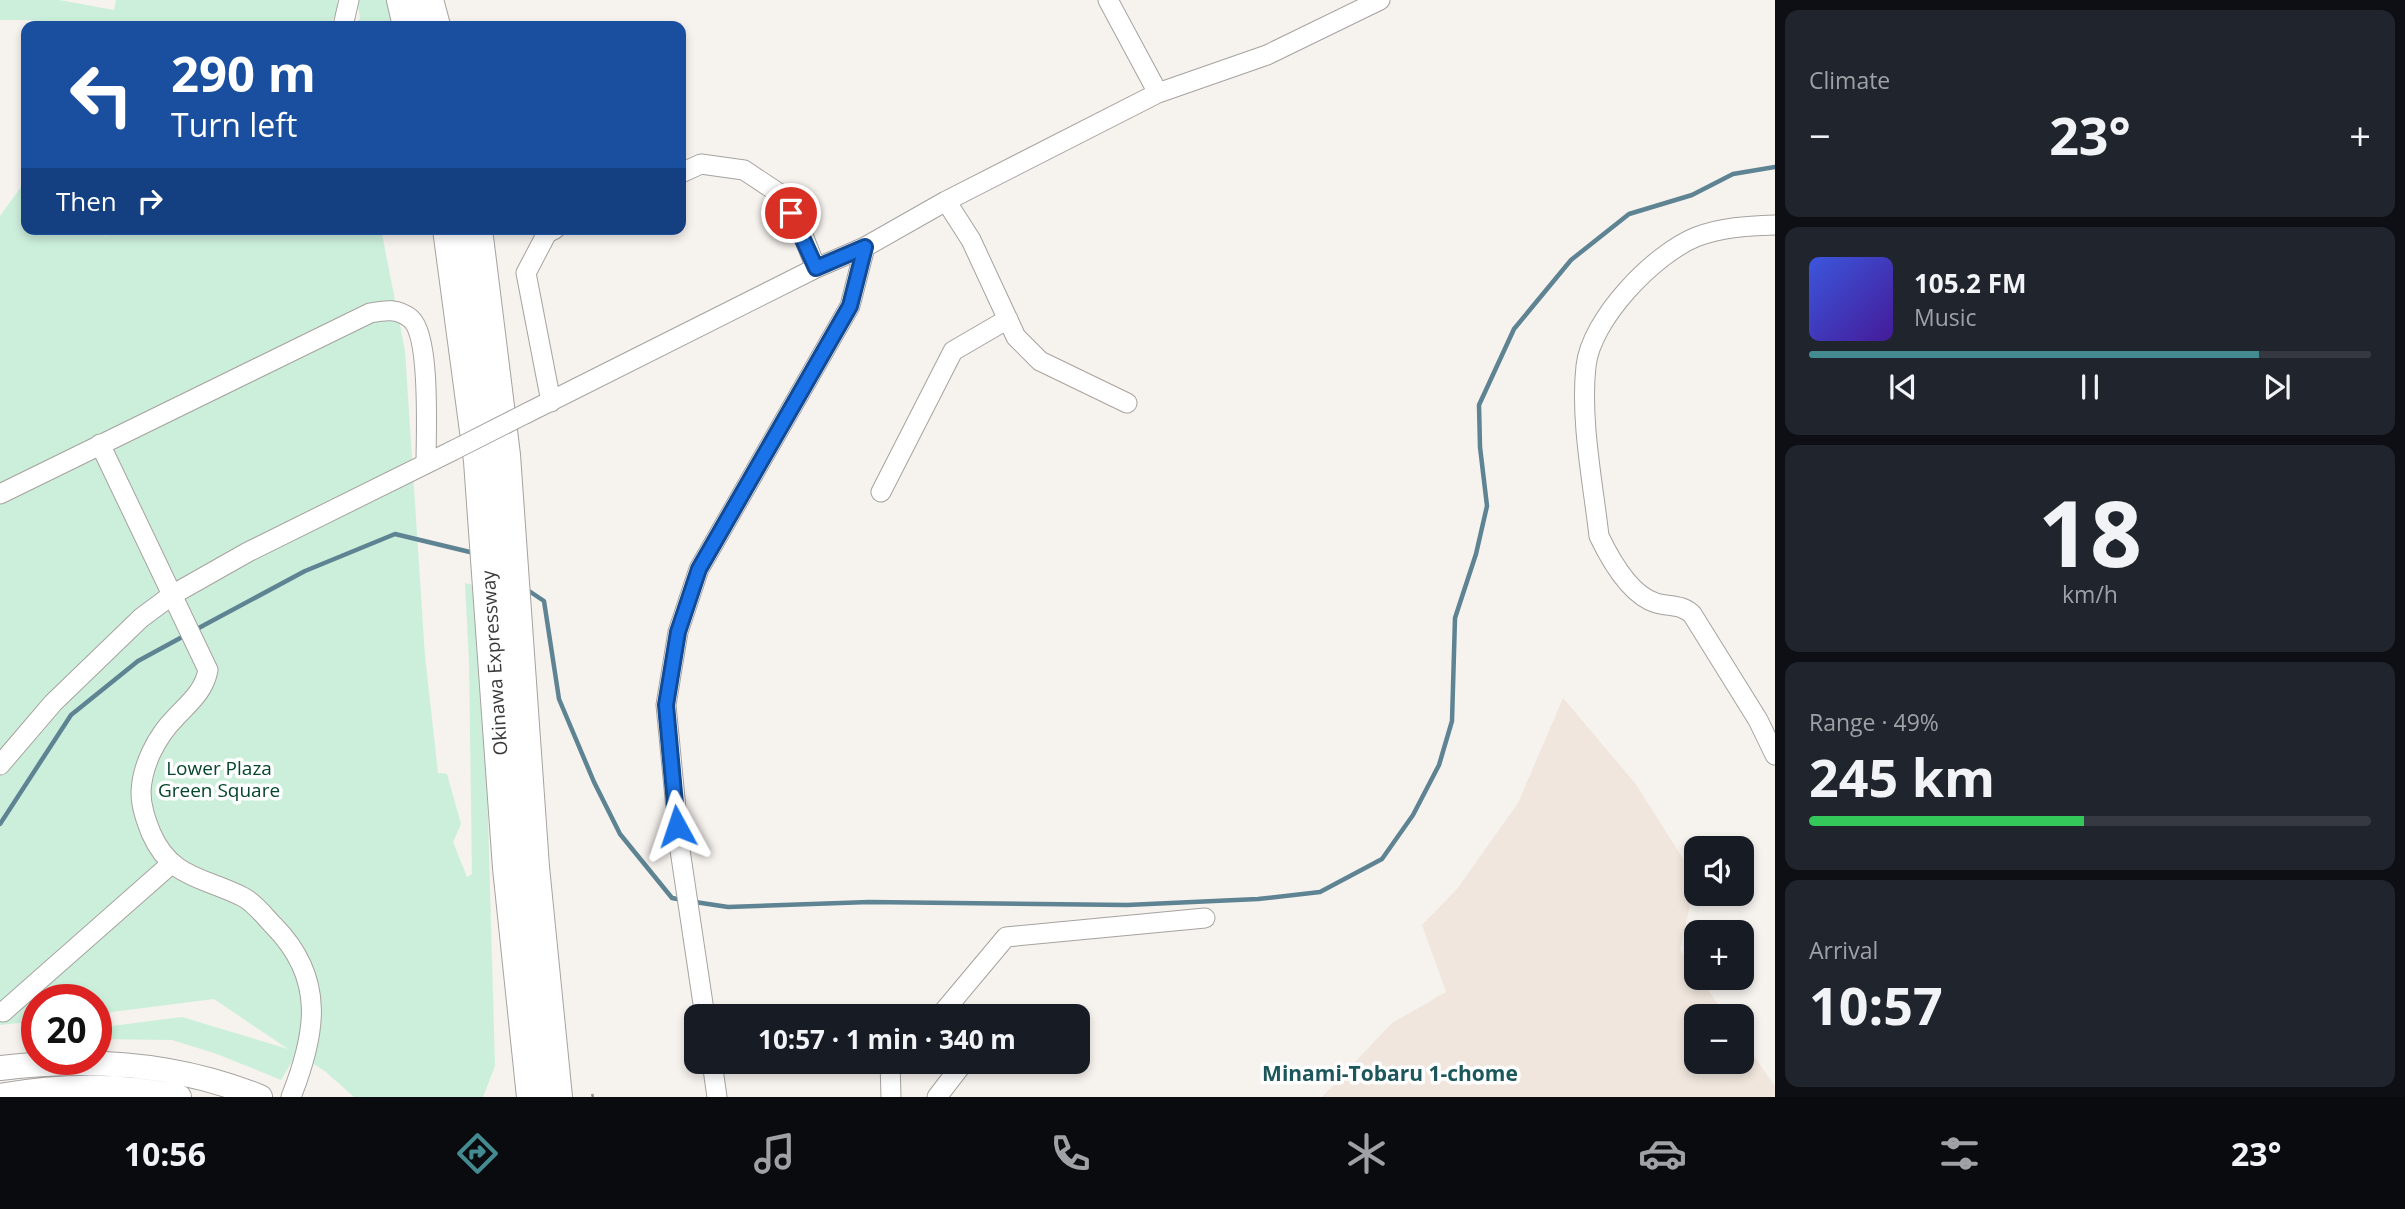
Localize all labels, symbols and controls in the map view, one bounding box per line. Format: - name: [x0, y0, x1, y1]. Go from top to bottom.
- text: 290 m: [171, 40, 316, 106]
- icon: left: [56, 49, 147, 140]
- text: Climate: [1809, 64, 1890, 96]
- text: 23°: [2049, 99, 2131, 170]
- text: Turn left: [171, 103, 297, 146]
- text: −: [1809, 109, 1831, 161]
- text: +: [2349, 109, 2371, 161]
- icon: right: [131, 182, 169, 220]
- text: Then: [56, 183, 117, 219]
- pin: [761, 183, 821, 243]
- icon: arrive: [772, 194, 810, 232]
- text: 105.2 FM: [1914, 265, 2026, 301]
- text: Music: [1914, 301, 1977, 333]
- icon: previous: [1884, 368, 1922, 406]
- icon: pause: [2071, 368, 2109, 406]
- icon: next: [2258, 368, 2296, 406]
- text: 18: [2038, 470, 2142, 594]
- street label: Okinawa Expressway: [475, 569, 513, 756]
- text: km/h: [2062, 578, 2118, 610]
- text: Range · 49%: [1809, 706, 1939, 738]
- text: 245 km: [1809, 741, 1995, 812]
- park label: Lower Plaza Green Square: [158, 755, 280, 803]
- position arrow: [640, 789, 714, 863]
- map controls: [1684, 836, 1754, 1074]
- button: sound: [1684, 836, 1754, 906]
- button: +: [1684, 920, 1754, 990]
- text: Arrival: [1809, 934, 1878, 966]
- text: 10:57: [1809, 969, 1943, 1040]
- speed limit sign: 20: [21, 984, 112, 1075]
- button: −: [1684, 1004, 1754, 1074]
- text: 10:57 · 1 min · 340 m: [758, 1021, 1016, 1057]
- district label: Minami-Tobaru 1-chome: [1262, 1059, 1518, 1087]
- icon: directions: [453, 1129, 502, 1178]
- icon: music: [750, 1129, 799, 1178]
- icon: phone: [1046, 1129, 1095, 1178]
- icon: climate: [1342, 1129, 1391, 1178]
- icon: car: [1638, 1129, 1687, 1178]
- icon: filters: [1935, 1129, 1984, 1178]
- text: 10:56: [124, 1132, 206, 1175]
- text: 23°: [2231, 1132, 2281, 1175]

